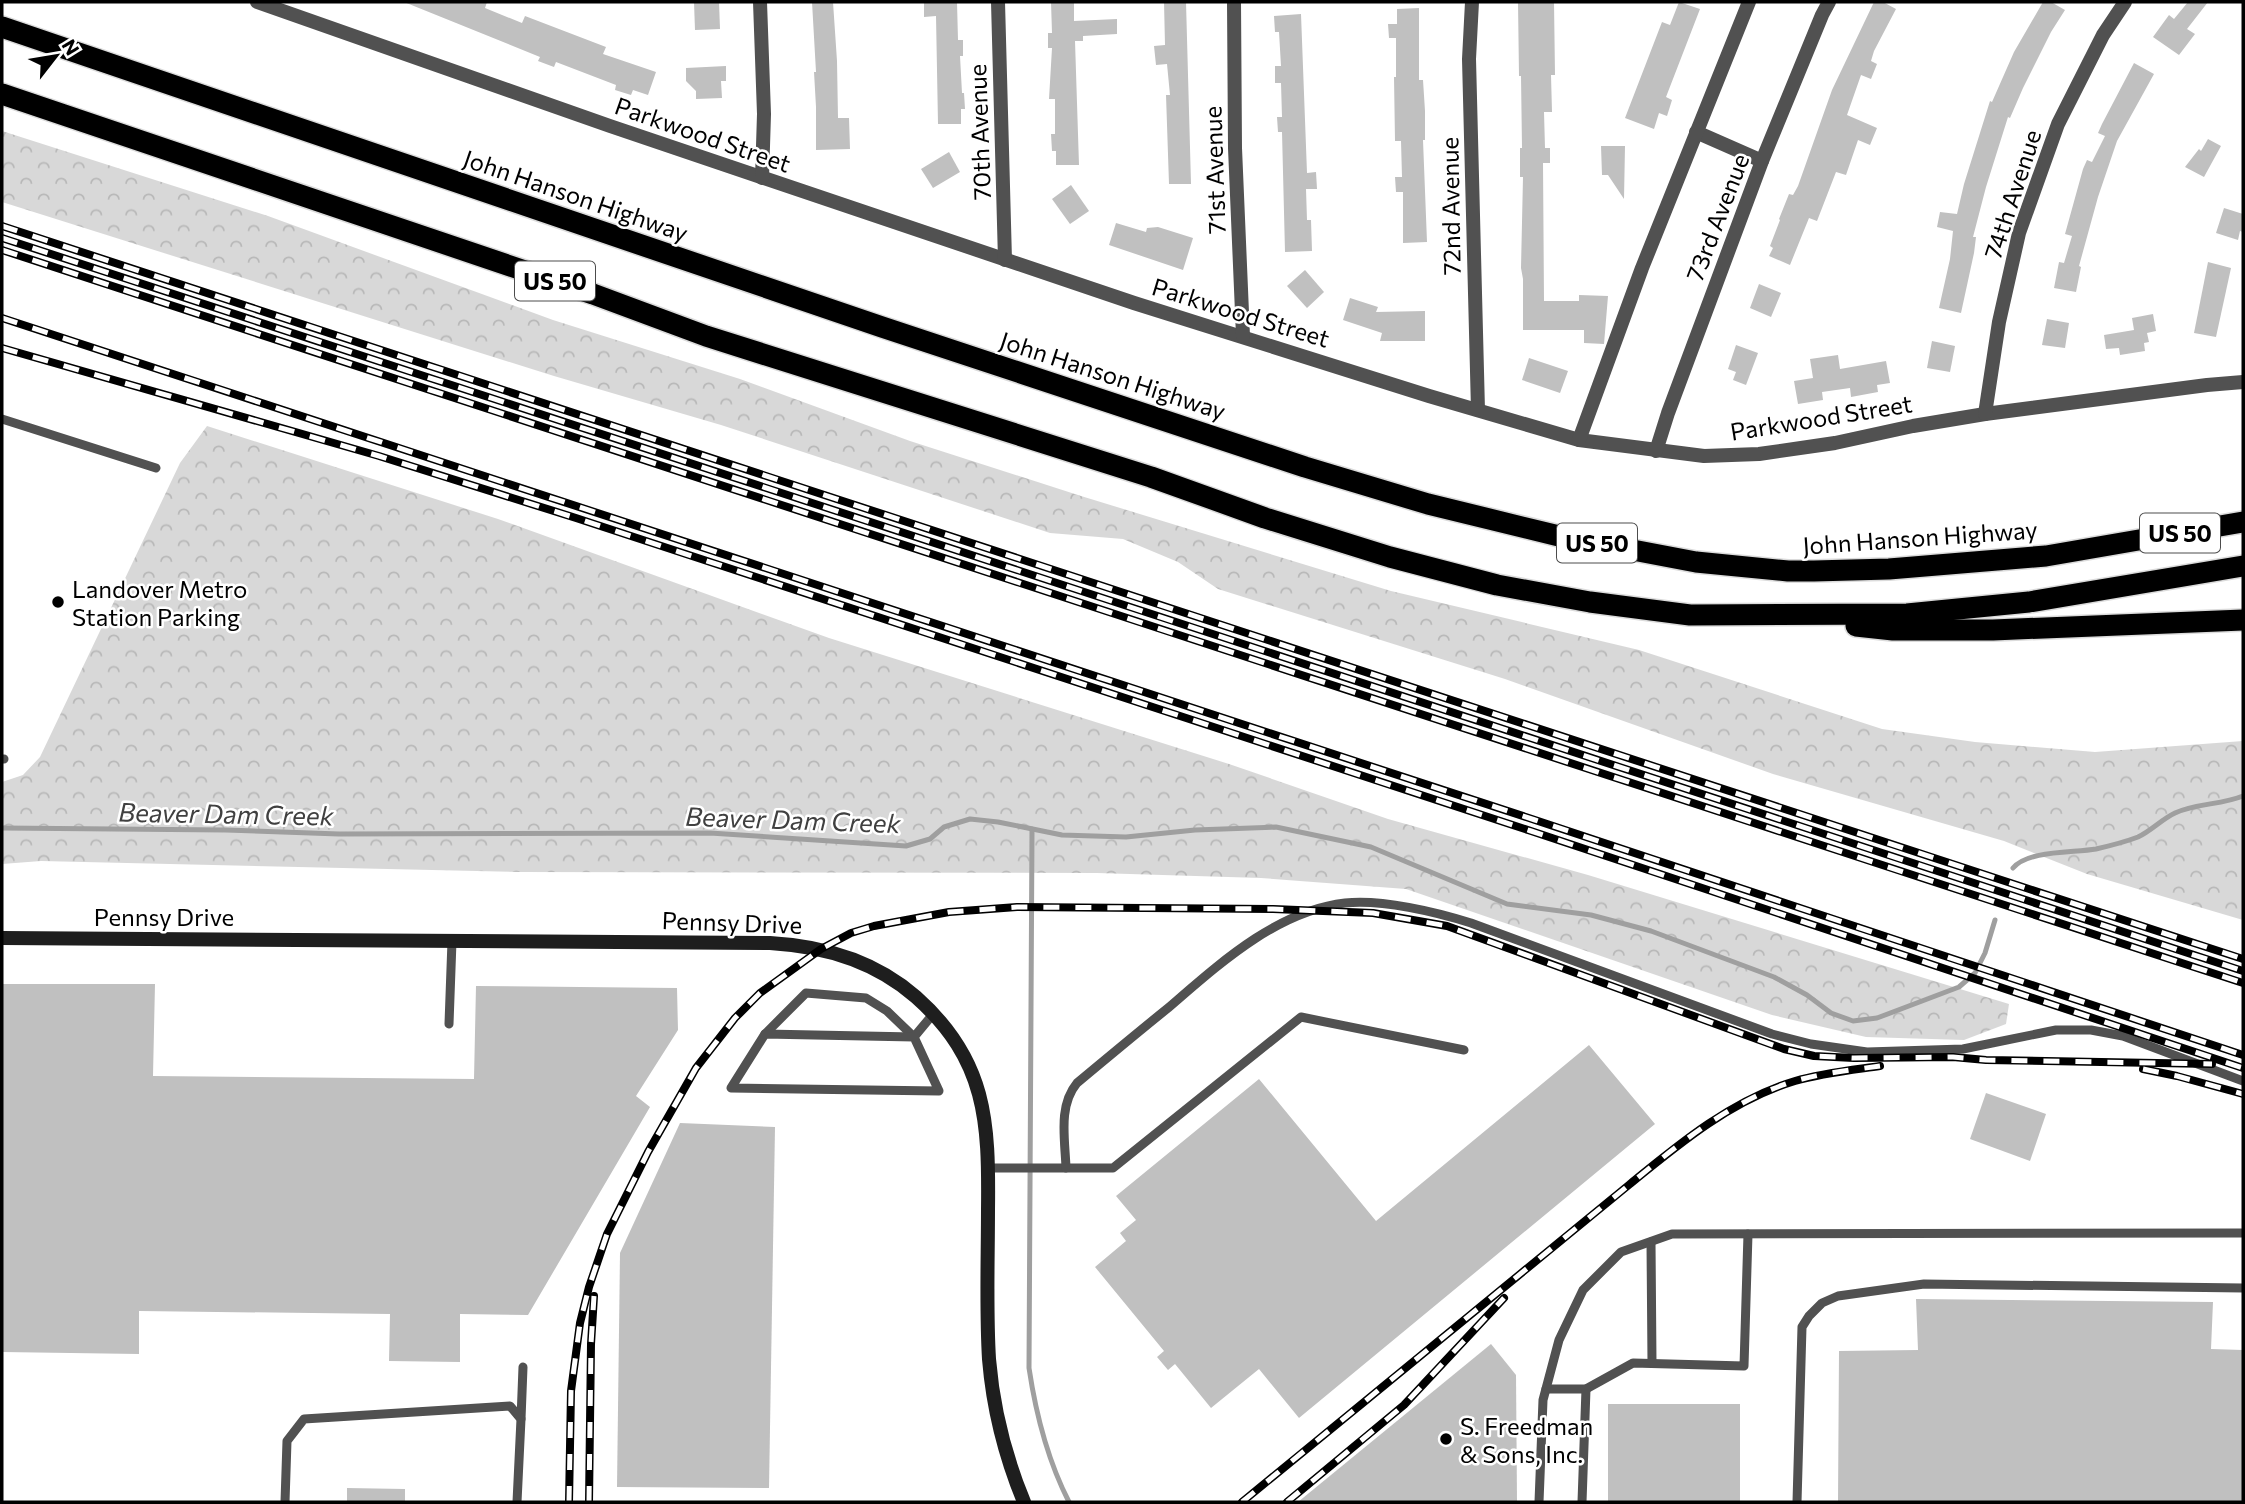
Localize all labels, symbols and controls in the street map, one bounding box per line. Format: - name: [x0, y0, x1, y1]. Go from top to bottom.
- north arrow: [21, 21, 91, 91]
- text: N: [57, 35, 85, 59]
- street label: 70th Avenue: [962, 63, 996, 201]
- street label: Parkwood Street: [611, 90, 795, 178]
- street label: 71st Avenue: [1197, 105, 1231, 235]
- street label: 74th Avenue: [1978, 126, 2046, 262]
- street label: 72nd Avenue: [1434, 137, 1466, 275]
- street label: John Hanson Highway: [460, 143, 692, 247]
- street label: 73rd Avenue: [1679, 149, 1755, 285]
- road number: US 50: [515, 262, 595, 300]
- street label: Parkwood Street: [1149, 271, 1333, 353]
- street label: John Hanson Highway: [996, 325, 1230, 425]
- street label: Parkwood Street: [1728, 388, 1914, 446]
- road number: US 50: [2140, 513, 2220, 552]
- street label: John Hanson Highway: [1801, 514, 2039, 560]
- road number: US 50: [1557, 524, 1637, 562]
- place label: Landover Metro Station Parking: [72, 574, 247, 631]
- marker: Landover Metro Station Parking: [50, 594, 66, 610]
- water label: Beaver Dam Creek: [118, 796, 335, 830]
- water label: Beaver Dam Creek: [685, 800, 902, 838]
- street label: Pennsy Drive: [94, 902, 234, 931]
- street label: Pennsy Drive: [661, 905, 803, 939]
- place label: S. Freedman & Sons, Inc.: [1460, 1411, 1593, 1468]
- marker: S. Freedman & Sons, Inc.: [1438, 1431, 1454, 1447]

